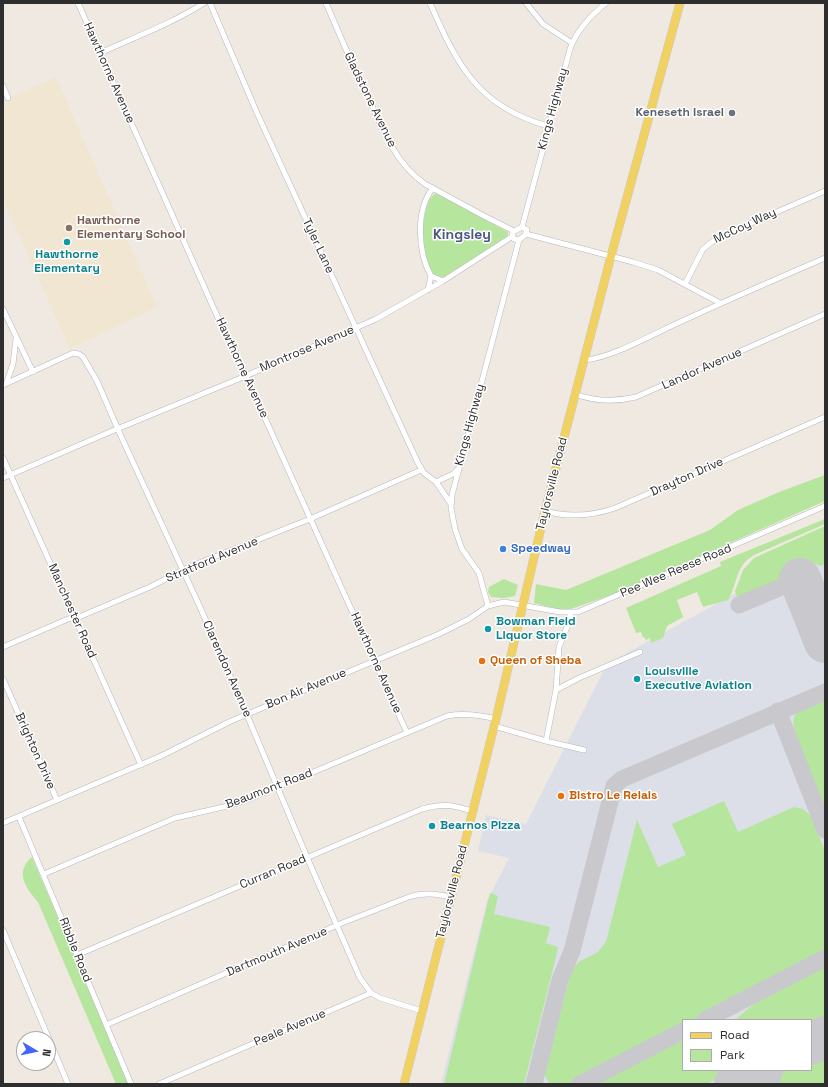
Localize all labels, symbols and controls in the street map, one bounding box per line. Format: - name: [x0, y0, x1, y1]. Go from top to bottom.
- street label: Hawthorne Avenue: [80, 20, 138, 126]
- street label: Gladstone Avenue: [341, 50, 399, 150]
- street label: Kings Highway: [535, 66, 571, 152]
- place label: Keneseth Israel: [635, 106, 724, 120]
- marker: Keneseth Israel: [727, 108, 737, 118]
- street label: McCoy Way: [711, 205, 779, 247]
- place label: Hawthorne Elementary School: [77, 214, 185, 242]
- street label: Tyler Lane: [299, 216, 337, 276]
- marker: Hawthorne Elementary School: [64, 223, 74, 233]
- district label: Kingsley: [433, 227, 491, 243]
- marker: Hawthorne Elementary: [62, 237, 72, 247]
- place label: Hawthorne Elementary: [34, 248, 100, 276]
- street label: Hawthorne Avenue: [212, 316, 272, 420]
- street label: Montrose Avenue: [258, 323, 356, 375]
- street label: Landor Avenue: [660, 345, 744, 393]
- street label: Kings Highway: [452, 382, 488, 468]
- street label: Taylorsville Road: [533, 436, 571, 532]
- street label: Drayton Drive: [648, 455, 726, 499]
- street label: Stratford Avenue: [164, 534, 260, 586]
- street label: Pee Wee Reese Road: [618, 541, 734, 601]
- place label: Speedway: [511, 542, 571, 556]
- marker: Speedway: [498, 544, 508, 554]
- street label: Manchester Road: [45, 562, 99, 660]
- street label: Hawthorne Avenue: [347, 610, 405, 716]
- place label: Bowman Field Liquor Store: [496, 615, 576, 643]
- street label: Clarendon Avenue: [199, 618, 255, 720]
- marker: Bowman Field Liquor Store: [483, 624, 493, 634]
- place label: Queen of Sheba: [490, 654, 581, 668]
- marker: Queen of Sheba: [477, 656, 487, 666]
- place label: Louisville Executive Aviation: [645, 665, 752, 693]
- street label: Bon Air Avenue: [263, 666, 349, 712]
- marker: Louisville Executive Aviation: [632, 674, 642, 684]
- street label: Brighton Drive: [12, 711, 58, 791]
- street label: Beaumont Road: [223, 766, 315, 812]
- place label: Bistro Le Relais: [569, 789, 657, 803]
- marker: Bistro Le Relais: [556, 791, 566, 801]
- place label: Bearnos Pizza: [440, 819, 520, 833]
- marker: Bearnos Pizza: [427, 821, 437, 831]
- street label: Taylorsville Road: [433, 844, 471, 940]
- street label: Curran Road: [238, 852, 308, 892]
- street label: Ribble Road: [55, 916, 95, 984]
- street label: Dartmouth Avenue: [224, 924, 330, 980]
- street label: Peale Avenue: [252, 1006, 328, 1050]
- legend: [682, 1019, 812, 1071]
- text: Road: [720, 1027, 749, 1043]
- north arrow: [16, 1031, 56, 1071]
- text: Park: [720, 1047, 745, 1063]
- text: N: [39, 1048, 54, 1057]

